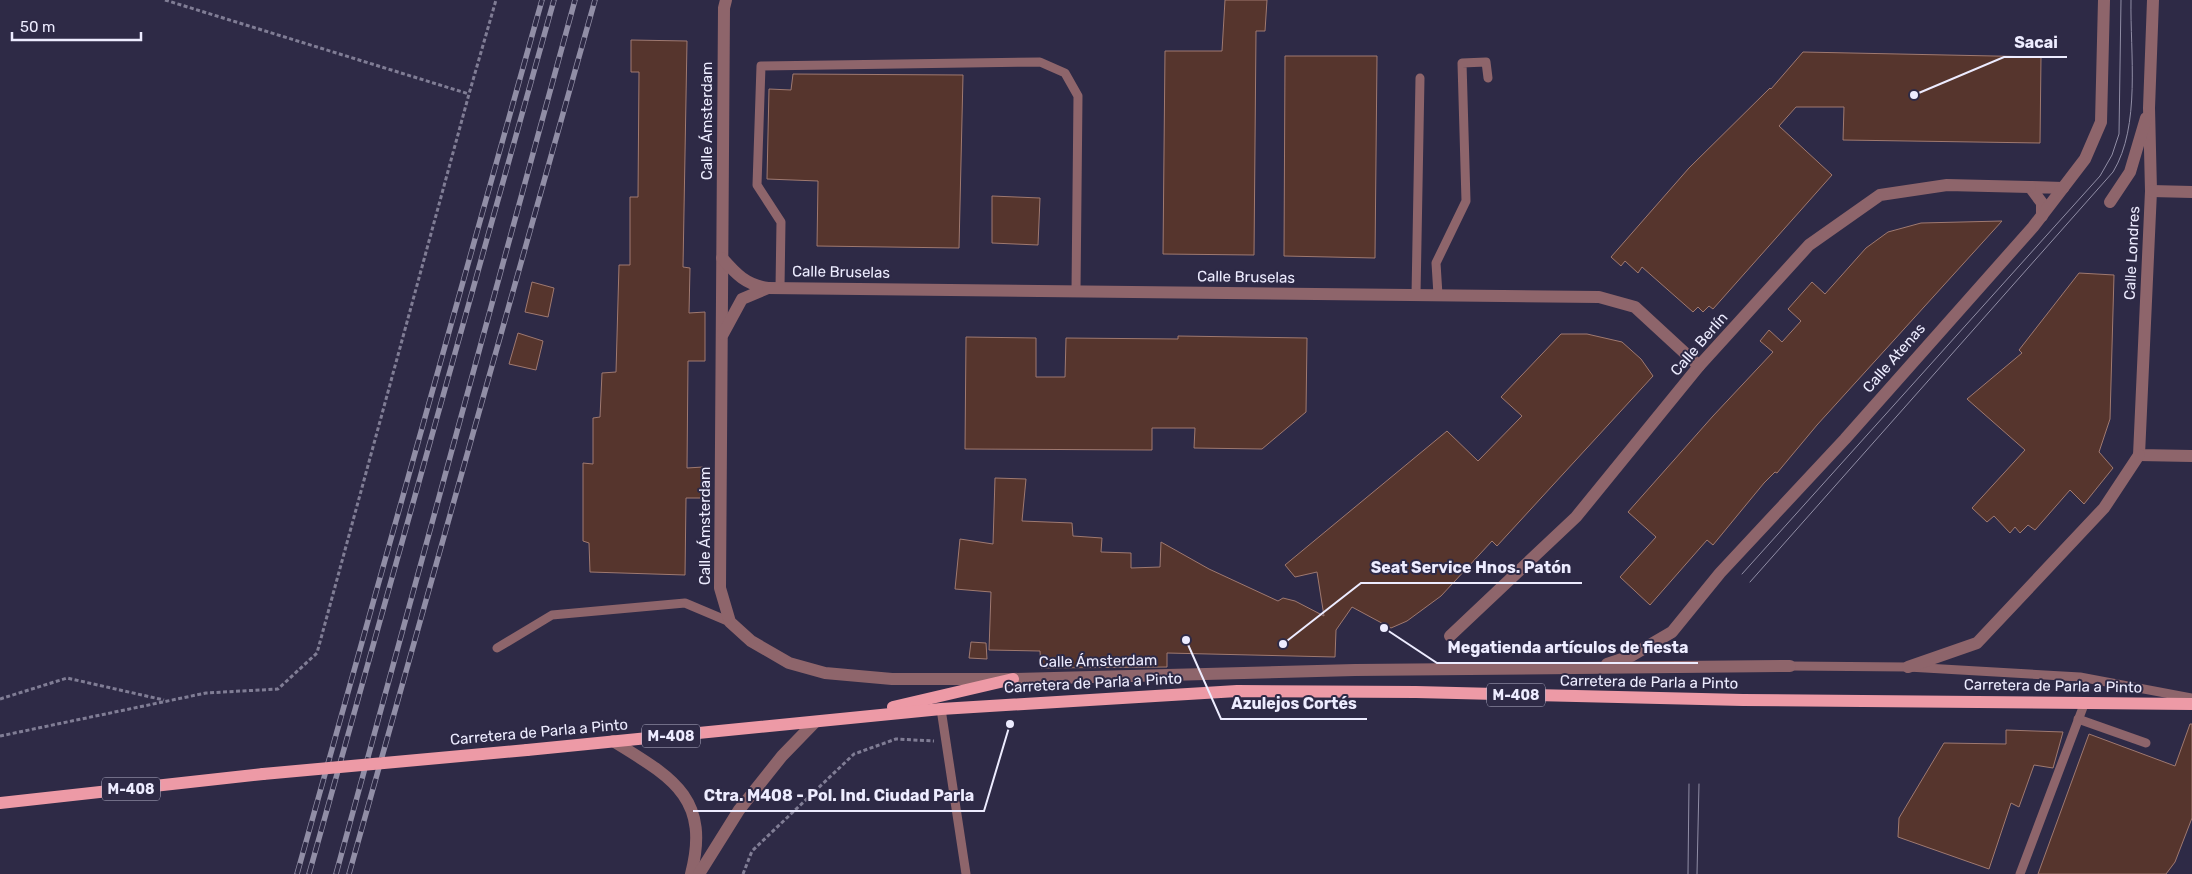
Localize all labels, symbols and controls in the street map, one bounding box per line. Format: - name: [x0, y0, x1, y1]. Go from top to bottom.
- scale bar: [12, 10, 141, 42]
- text: 50 m: [20, 18, 55, 36]
- callout: Sacai: [2004, 26, 2067, 57]
- text: Sacai: [2014, 33, 2058, 52]
- street label: Calle Ámsterdam: [698, 62, 716, 180]
- street label: Calle Londres: [2121, 205, 2143, 300]
- street label: Calle Bruselas: [792, 262, 891, 282]
- street label: Calle Bruselas: [1197, 267, 1296, 287]
- street label: Calle Berlín: [1667, 309, 1731, 379]
- street label: Calle Atenas: [1859, 319, 1929, 396]
- street label: Calle Ámsterdam: [696, 467, 714, 585]
- callout: Seat Service Hnos. Patón: [1361, 552, 1582, 583]
- text: Seat Service Hnos. Patón: [1371, 558, 1571, 577]
- callout: Megatienda artículos de fiesta: [1437, 632, 1698, 663]
- text: Megatienda artículos de fiesta: [1448, 638, 1688, 657]
- street label: Calle Ámsterdam: [1039, 651, 1157, 671]
- street label: Carretera de Parla a Pinto: [1003, 669, 1183, 697]
- street label: Carretera de Parla a Pinto: [1560, 671, 1738, 693]
- street label: Carretera de Parla a Pinto: [1964, 675, 2142, 697]
- road number: M-408: [1487, 684, 1545, 706]
- callout: Azulejos Cortés: [1221, 688, 1367, 719]
- text: Azulejos Cortés: [1231, 694, 1357, 713]
- street label: Carretera de Parla a Pinto: [449, 715, 629, 749]
- road number: M-408: [642, 724, 700, 748]
- road number: M-408: [102, 778, 160, 801]
- callout: Ctra. M408 - Pol. Ind. Ciudad Parla: [693, 780, 984, 811]
- text: Ctra. M408 - Pol. Ind. Ciudad Parla: [704, 786, 974, 805]

